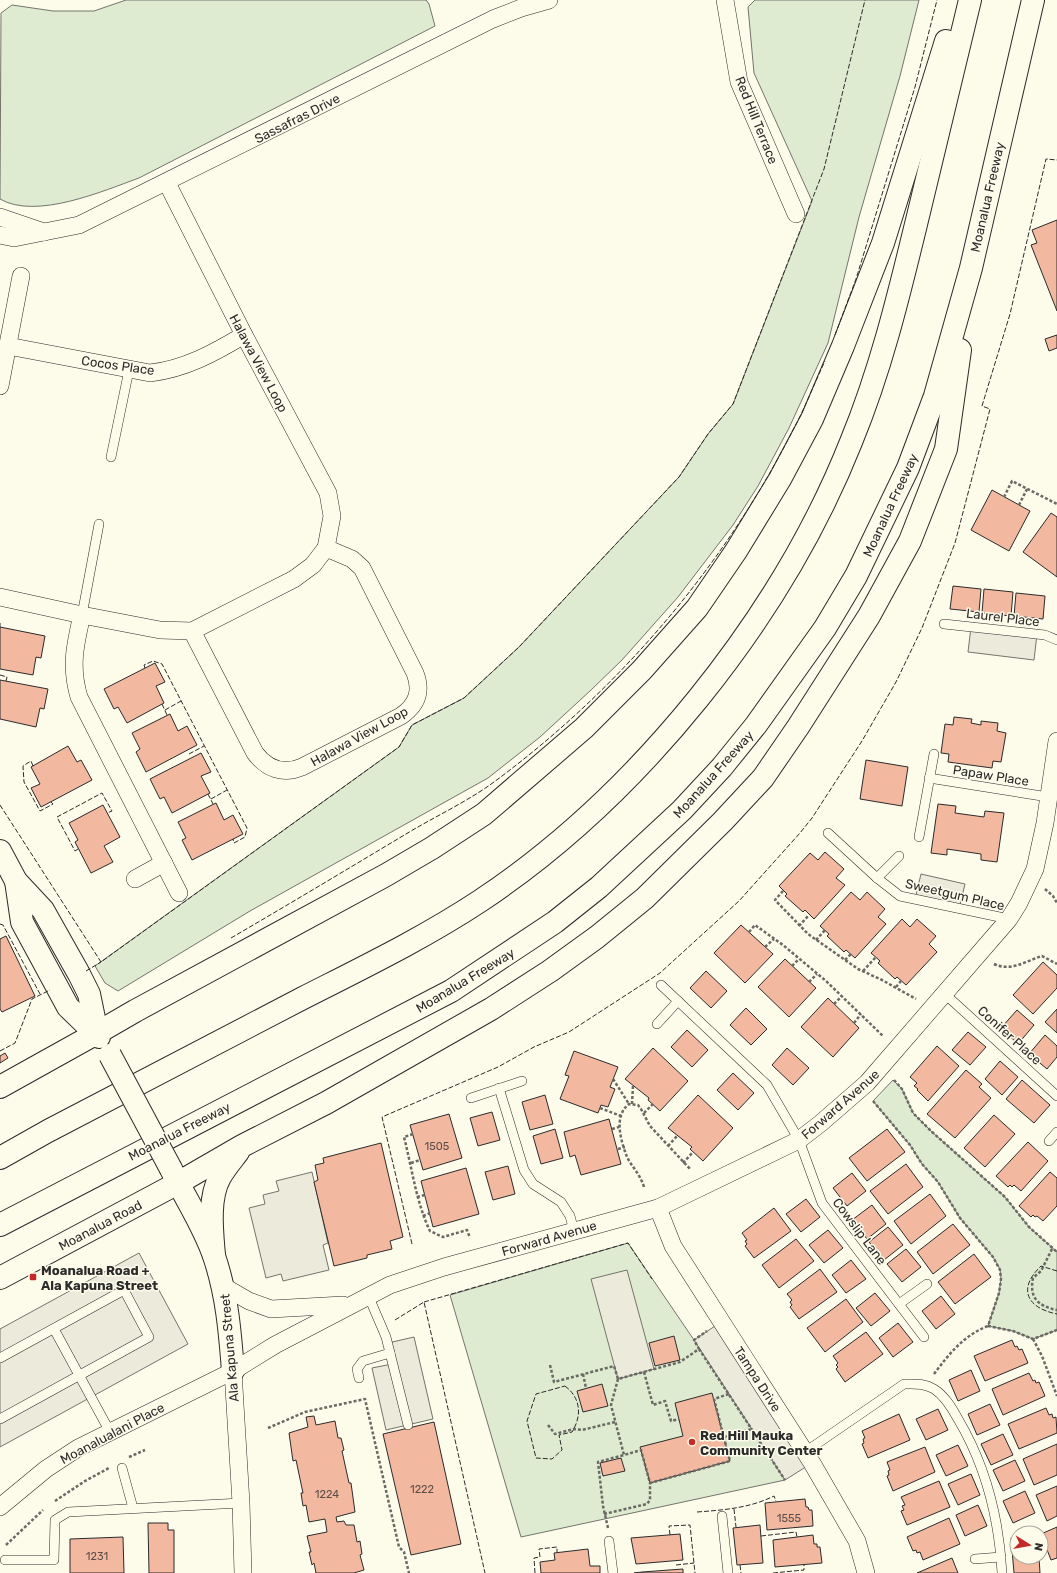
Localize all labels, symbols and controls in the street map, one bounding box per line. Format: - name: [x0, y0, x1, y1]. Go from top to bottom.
- street label: Red Hill Terrace: [732, 74, 781, 166]
- street label: Sassafras Drive: [252, 90, 342, 146]
- street label: Moanalua Freeway: [968, 141, 1007, 254]
- street label: Halawa View Loop: [226, 312, 291, 415]
- street label: Cocos Place: [80, 353, 155, 378]
- street label: Moanalua Freeway: [860, 451, 921, 559]
- street label: Laurel Place: [965, 606, 1041, 629]
- street label: Halawa View Loop: [308, 703, 411, 769]
- street label: Moanalua Freeway: [670, 728, 757, 821]
- street label: Papaw Place: [952, 762, 1030, 789]
- street label: Sweetgum Place: [904, 876, 1006, 914]
- street label: Moanalua Freeway: [413, 945, 517, 1016]
- street label: Conifer Place: [975, 1003, 1045, 1068]
- street label: Forward Avenue: [798, 1067, 882, 1142]
- street label: Moanalua Freeway: [126, 1099, 233, 1164]
- house number: 1505: [425, 1140, 450, 1153]
- street label: Cowslip Lane: [830, 1195, 890, 1268]
- street label: Moanalua Road: [56, 1197, 144, 1254]
- street label: Forward Avenue: [500, 1218, 598, 1259]
- place label: Moanalua Road + Ala Kapuna Street: [41, 1263, 158, 1293]
- marker: Moanalua Road + Ala Kapuna Street: [28, 1272, 38, 1282]
- street label: Ala Kapuna Street: [217, 1293, 242, 1403]
- street label: Tampa Drive: [731, 1344, 784, 1415]
- street label: Moanalualani Place: [58, 1400, 167, 1467]
- place label: Red Hill Mauka Community Center: [700, 1428, 822, 1458]
- marker: Red Hill Mauka Community Center: [687, 1437, 697, 1447]
- house number: 1222: [410, 1483, 434, 1496]
- house number: 1224: [315, 1488, 339, 1501]
- house number: 1555: [777, 1512, 802, 1525]
- north arrow: [1009, 1525, 1049, 1565]
- text: N: [1031, 1542, 1045, 1552]
- house number: 1231: [86, 1550, 108, 1563]

